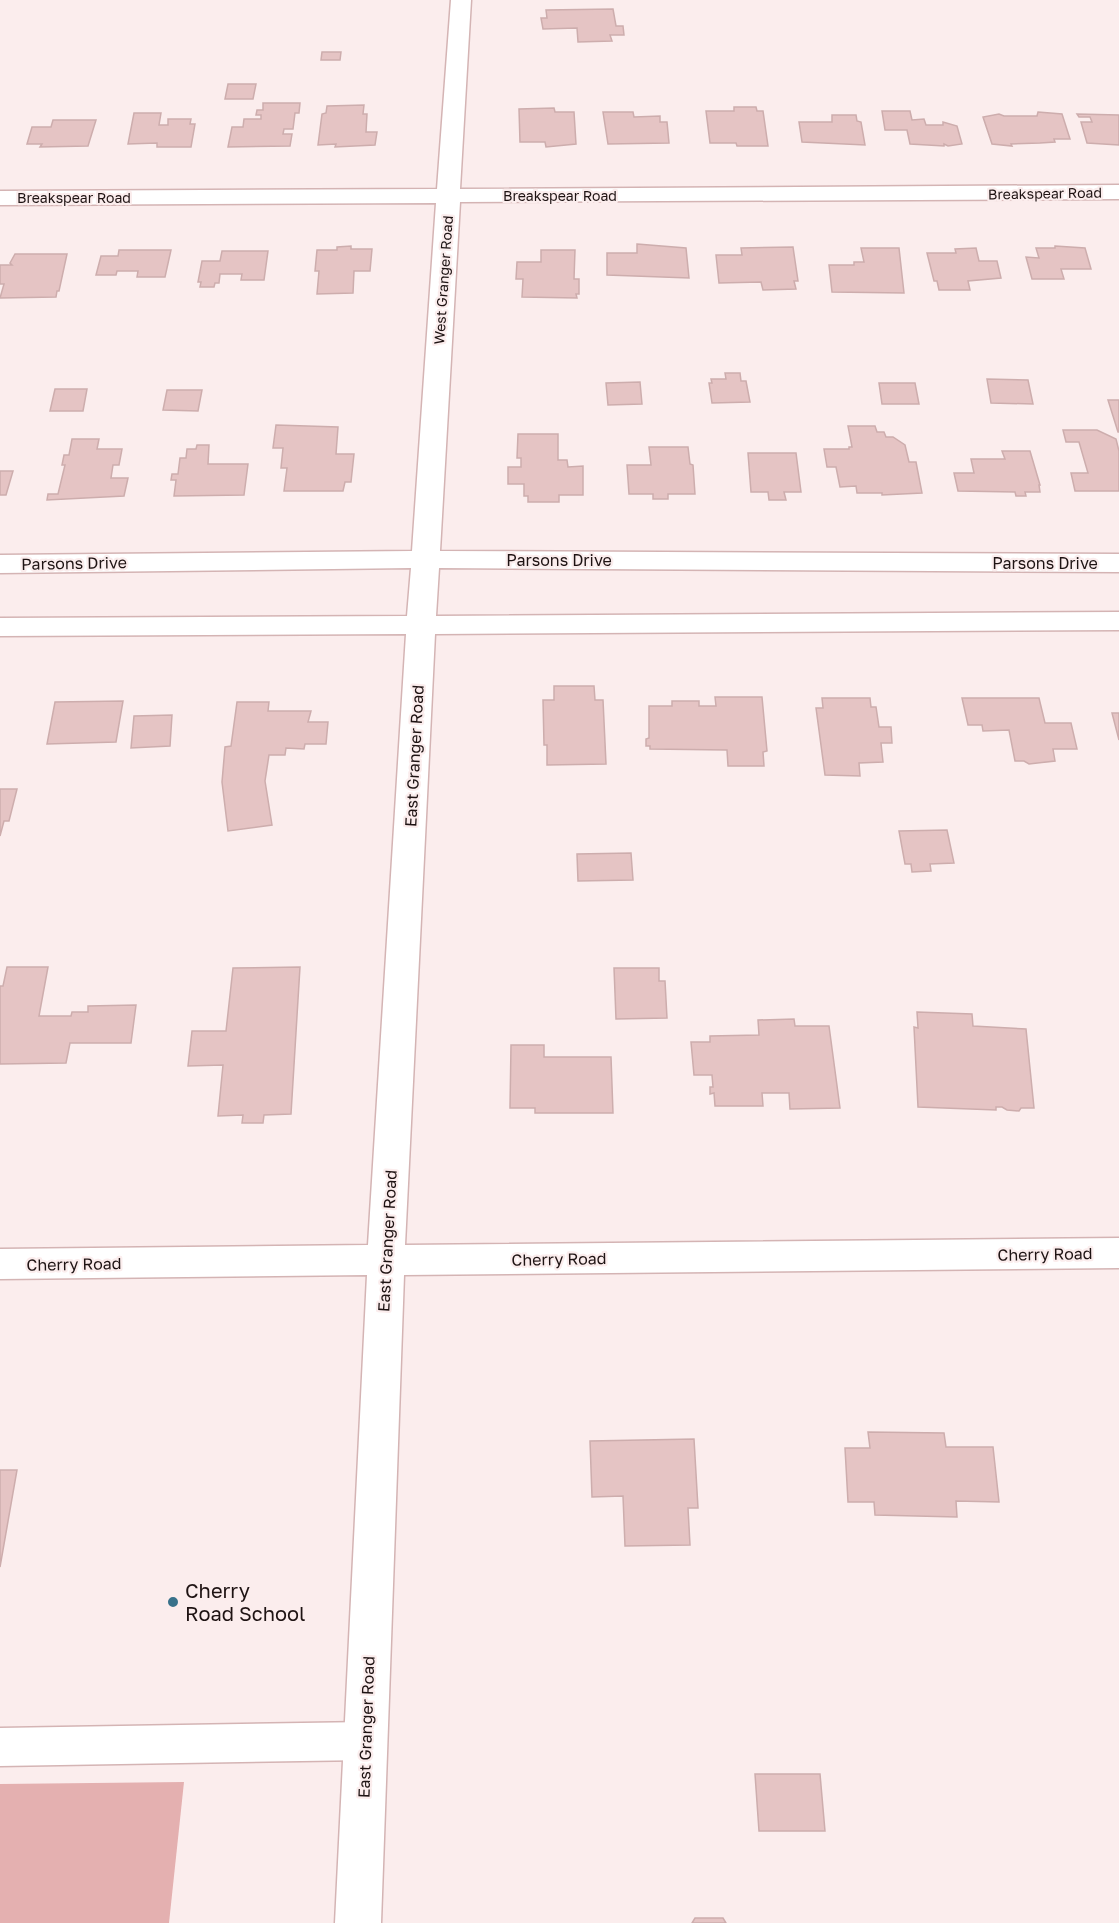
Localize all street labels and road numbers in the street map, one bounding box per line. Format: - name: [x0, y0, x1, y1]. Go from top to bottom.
- street label: Breakspear Road: [988, 184, 1102, 202]
- street label: Breakspear Road: [503, 187, 617, 204]
- street label: Breakspear Road: [17, 189, 131, 206]
- street label: West Granger Road: [430, 215, 456, 345]
- street label: Parsons Drive: [506, 550, 612, 570]
- street label: Parsons Drive: [21, 552, 127, 574]
- street label: Parsons Drive: [992, 553, 1098, 573]
- street label: East Granger Road: [400, 684, 428, 828]
- street label: East Granger Road: [373, 1169, 401, 1313]
- street label: Cherry Road: [997, 1243, 1093, 1265]
- street label: Cherry Road: [511, 1248, 607, 1270]
- street label: Cherry Road: [26, 1253, 122, 1275]
- street label: East Granger Road: [354, 1656, 378, 1798]

